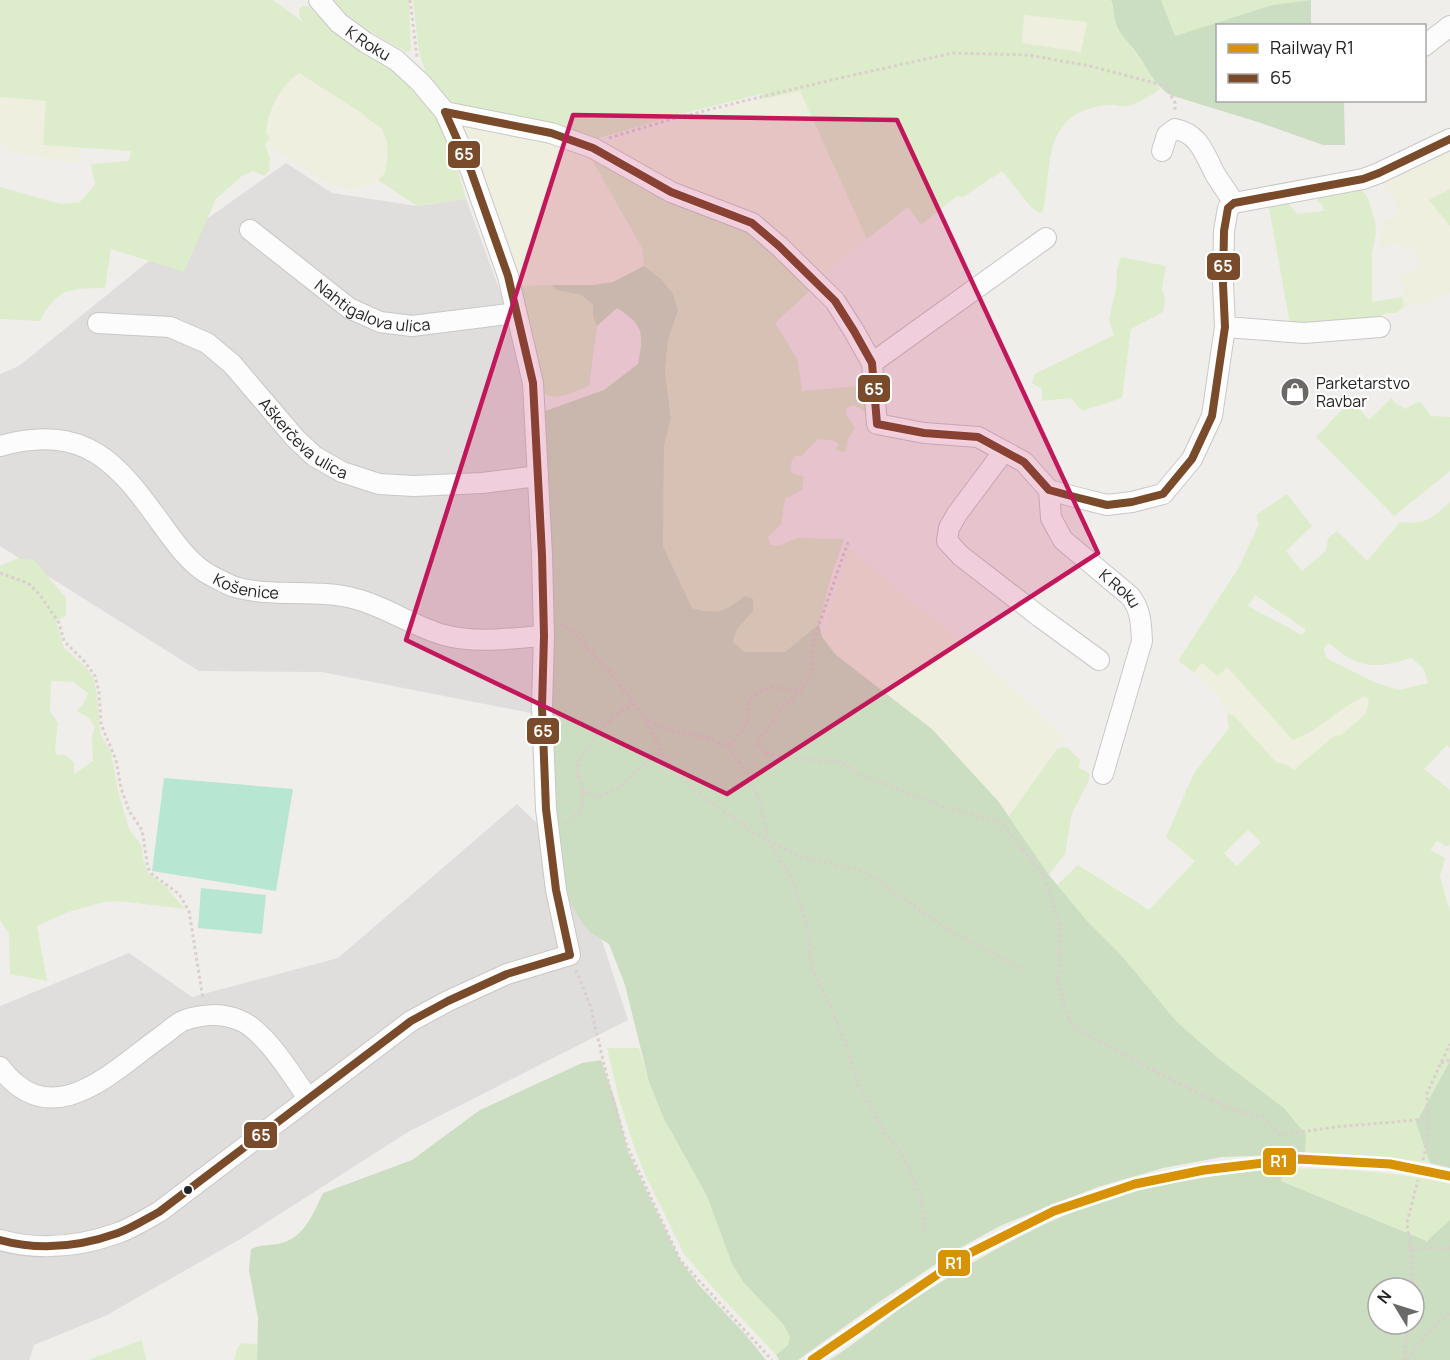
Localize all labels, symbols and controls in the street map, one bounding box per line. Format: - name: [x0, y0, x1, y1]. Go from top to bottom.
- street label: K Roku: [341, 21, 395, 66]
- legend: [1216, 24, 1426, 102]
- text: Railway R1: [1270, 35, 1354, 59]
- text: 65: [1270, 65, 1292, 89]
- line badge: 65: [447, 140, 481, 169]
- text: 65: [454, 143, 474, 165]
- line badge: 65: [1206, 252, 1241, 281]
- text: 65: [1213, 255, 1233, 277]
- street label: Nahtigalova ulica: [310, 274, 432, 337]
- place label: Parketarstvo Ravbar: [1316, 372, 1410, 412]
- line badge: 65: [857, 374, 891, 403]
- shop icon: Parketarstvo Ravbar: [1279, 376, 1311, 408]
- text: 65: [864, 378, 884, 400]
- street label: Aškerčeva ulica: [254, 393, 350, 484]
- street label: K Roku: [1094, 564, 1146, 612]
- street label: Košenice: [209, 568, 279, 604]
- line badge: 65: [526, 717, 560, 745]
- text: 65: [533, 720, 553, 742]
- line badge: 65: [243, 1121, 278, 1149]
- text: 65: [251, 1124, 271, 1146]
- line badge: R1: [1262, 1147, 1297, 1176]
- text: R1: [1270, 1150, 1288, 1172]
- unlabelled marker: [182, 1184, 194, 1196]
- line badge: R1: [937, 1249, 971, 1277]
- text: R1: [945, 1252, 963, 1274]
- north arrow: [1366, 1276, 1426, 1336]
- text: N: [1372, 1285, 1396, 1308]

